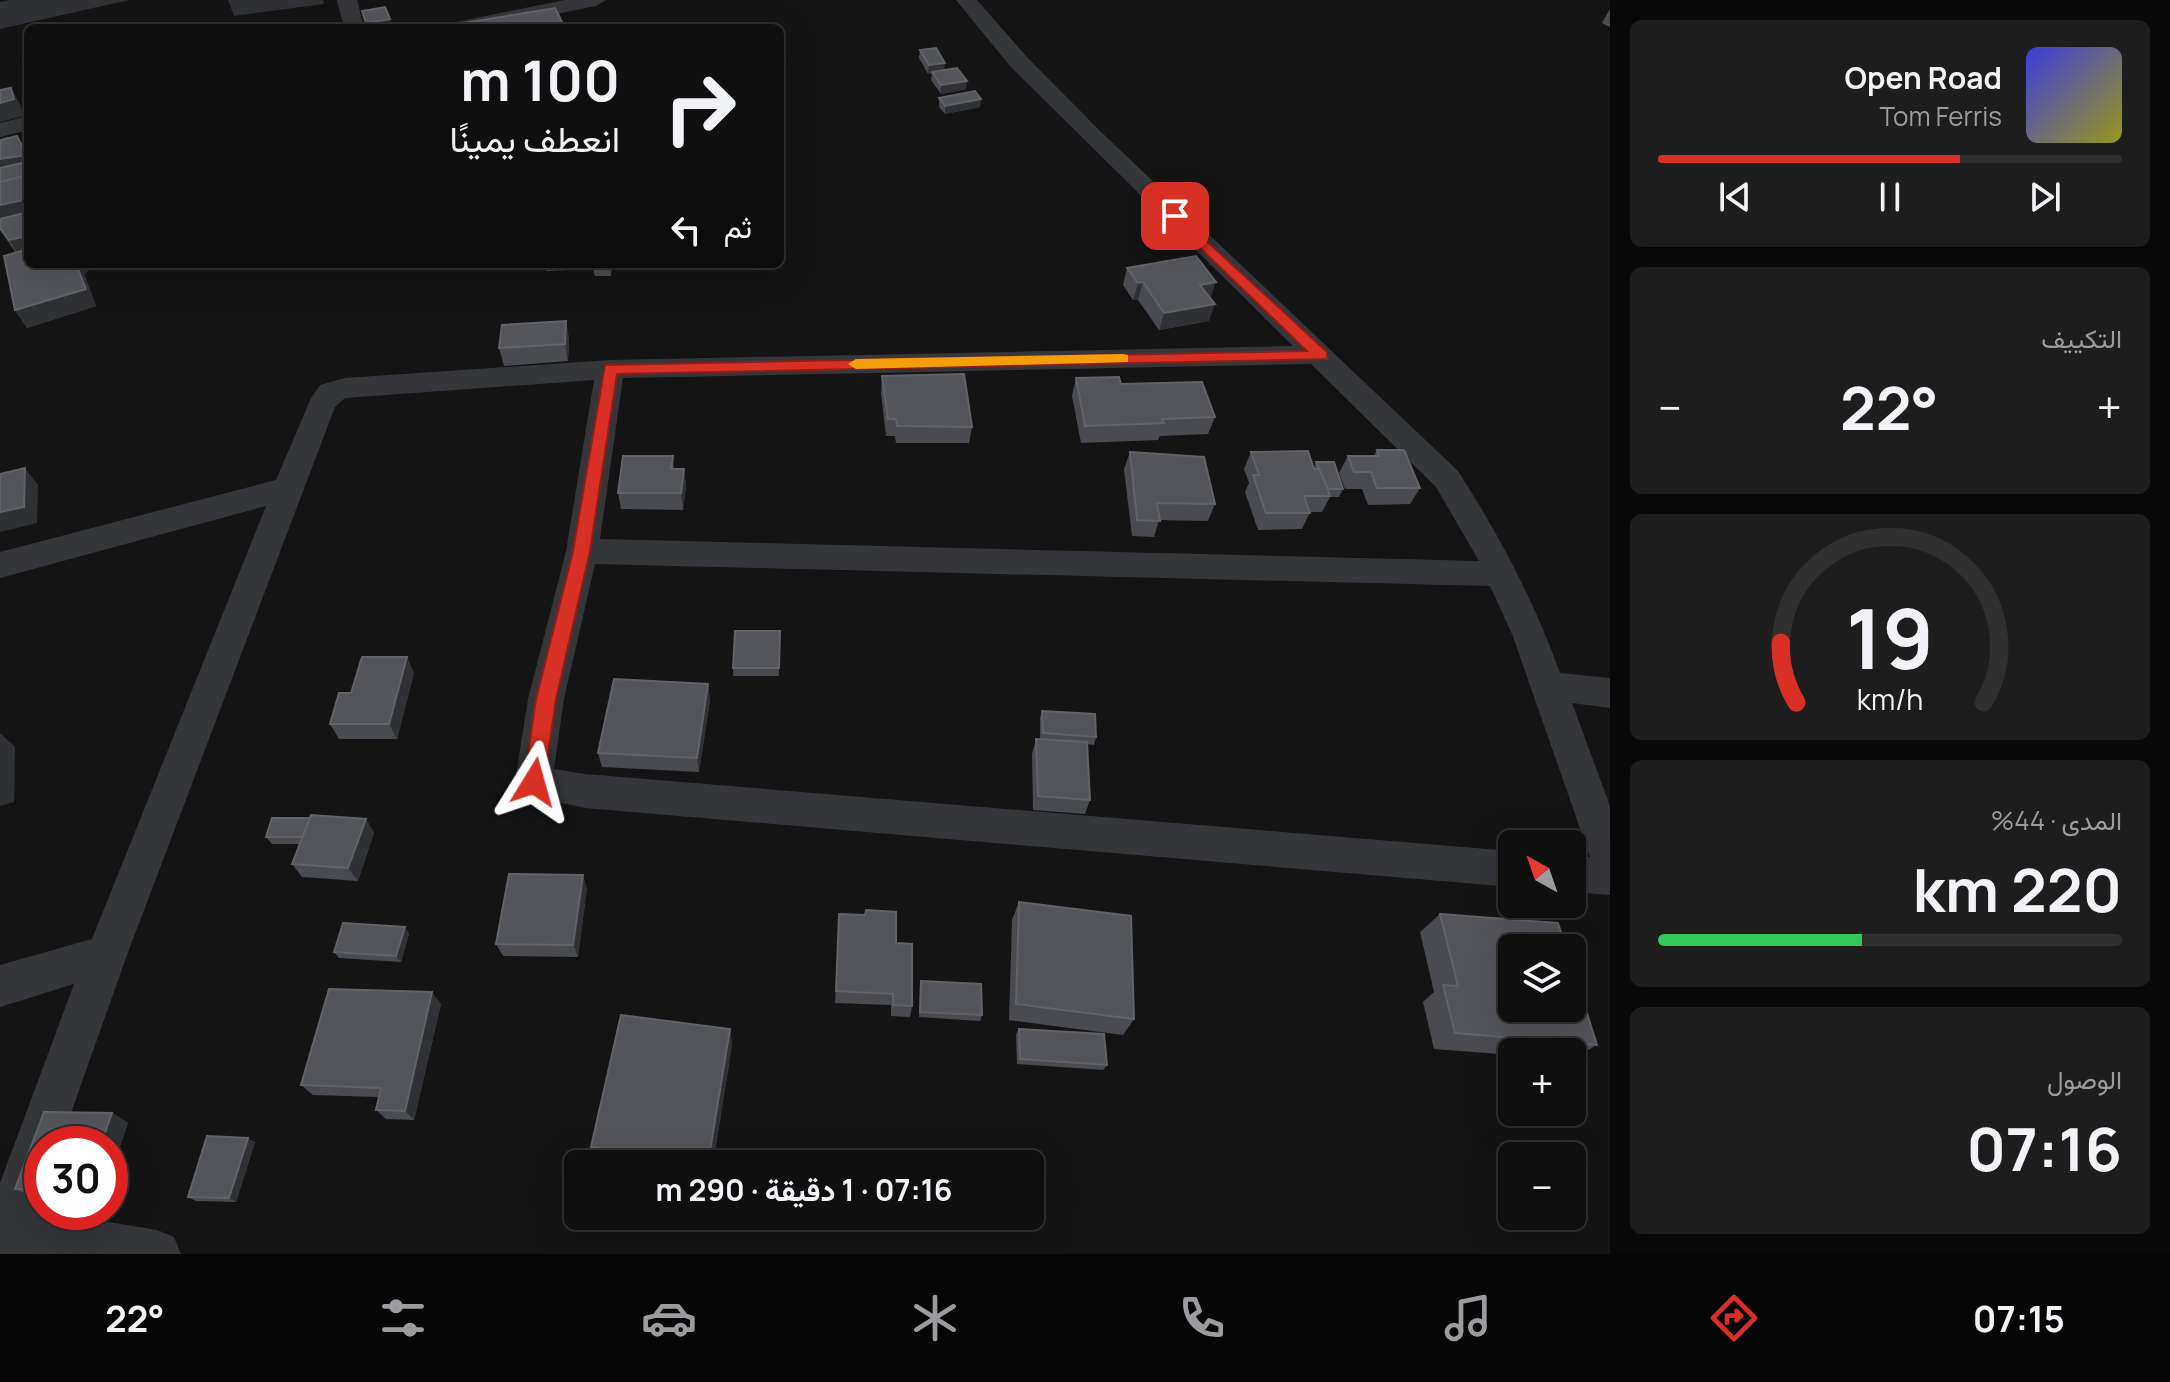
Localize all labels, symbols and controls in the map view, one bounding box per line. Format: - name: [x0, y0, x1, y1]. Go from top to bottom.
- text: 100 m: [460, 41, 620, 118]
- icon: right: [648, 56, 752, 160]
- text: Open Road: [1845, 57, 2002, 98]
- text: Tom Ferris: [1880, 98, 2002, 134]
- text: انعطف يمينًا: [449, 114, 620, 163]
- icon: previous: [1713, 175, 1757, 219]
- icon: pause: [1868, 175, 1912, 219]
- icon: next: [2023, 175, 2067, 219]
- pin: [1141, 182, 1209, 250]
- icon: arrive: [1153, 194, 1197, 238]
- text: ثم: [724, 206, 752, 247]
- icon: left: [664, 208, 708, 252]
- text: التكييف: [2041, 320, 2122, 356]
- text: 22°: [1840, 366, 1938, 448]
- text: −: [1658, 377, 1682, 437]
- text: +: [2097, 377, 2122, 437]
- text: 19: [1846, 580, 1934, 694]
- text: km/h: [1857, 680, 1923, 719]
- position arrow: [492, 740, 576, 824]
- text: المدى · 44%: [1991, 802, 2122, 838]
- north arrow: [1498, 830, 1586, 918]
- map controls: [1498, 830, 1586, 1230]
- text: 220 km: [1913, 848, 2122, 930]
- button: layers: [1498, 934, 1586, 1022]
- button: +: [1498, 1038, 1586, 1126]
- text: الوصول: [2047, 1061, 2122, 1097]
- text: 07:16: [1966, 1107, 2122, 1189]
- speed limit sign: 30: [24, 1126, 128, 1230]
- button: −: [1498, 1142, 1586, 1230]
- text: 07:16 · 1 دقيقة · 290 m: [656, 1169, 952, 1210]
- icon: filters: [375, 1290, 431, 1346]
- icon: car: [641, 1290, 697, 1346]
- icon: climate: [907, 1290, 963, 1346]
- icon: phone: [1174, 1290, 1230, 1346]
- icon: music: [1440, 1290, 1496, 1346]
- icon: directions: [1706, 1290, 1762, 1346]
- text: 22°: [105, 1294, 164, 1343]
- text: 07:15: [1973, 1294, 2065, 1343]

